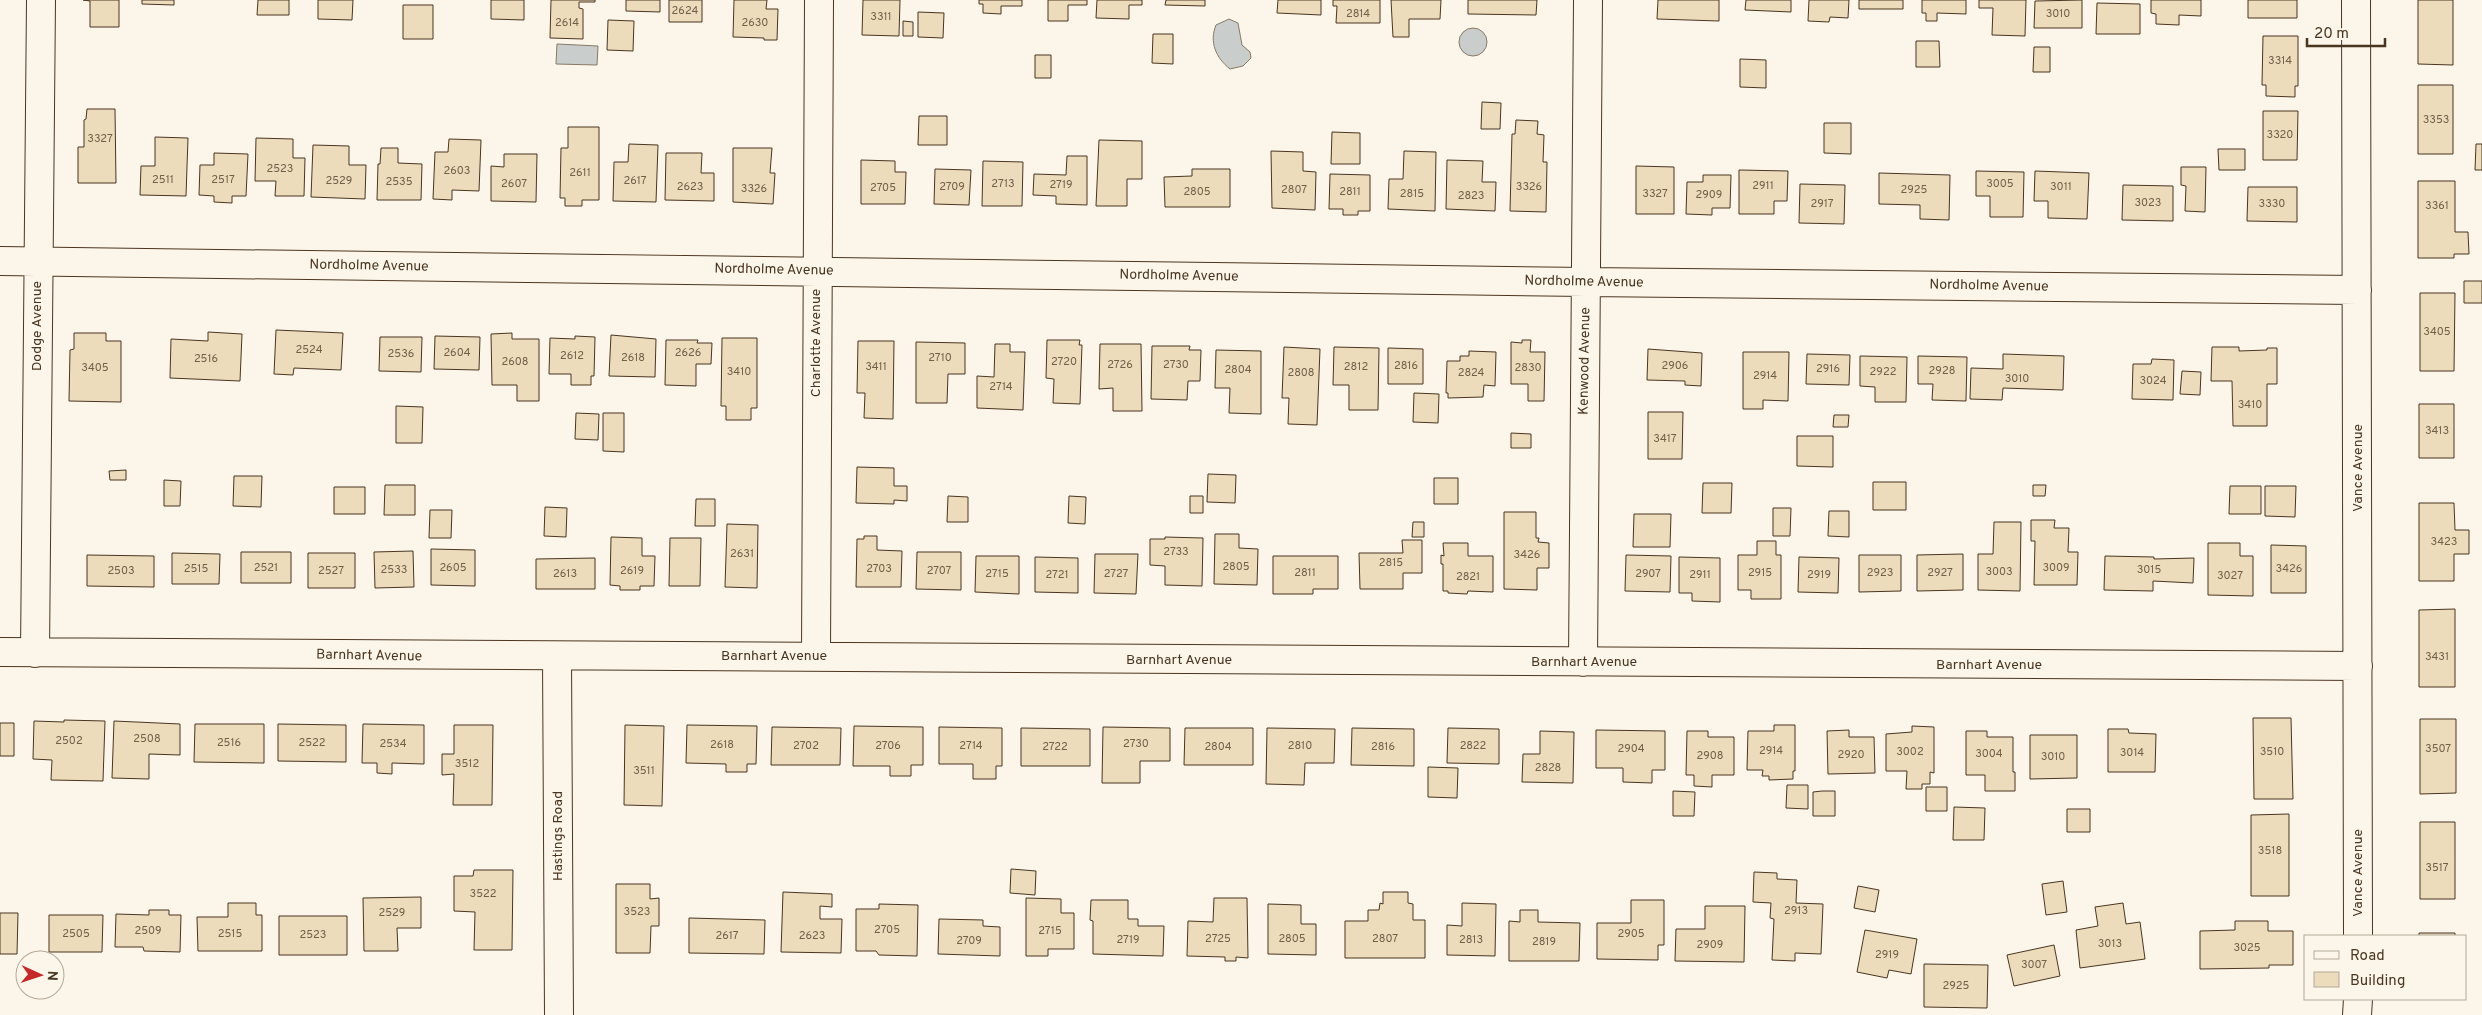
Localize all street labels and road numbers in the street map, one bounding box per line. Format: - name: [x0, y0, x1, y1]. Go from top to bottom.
- street label: Nordholme Avenue: [309, 256, 429, 276]
- street label: Nordholme Avenue: [714, 260, 834, 280]
- street label: Nordholme Avenue: [1119, 266, 1239, 286]
- street label: Nordholme Avenue: [1524, 272, 1644, 292]
- street label: Nordholme Avenue: [1929, 276, 2049, 296]
- street label: Dodge Avenue: [29, 281, 46, 371]
- street label: Charlotte Avenue: [808, 289, 825, 397]
- street label: Kenwood Avenue: [1576, 307, 1594, 415]
- street label: Vance Avenue: [2350, 424, 2367, 512]
- street label: Barnhart Avenue: [316, 647, 422, 665]
- street label: Barnhart Avenue: [721, 648, 827, 665]
- street label: Barnhart Avenue: [1126, 652, 1232, 669]
- street label: Barnhart Avenue: [1531, 654, 1637, 671]
- street label: Barnhart Avenue: [1936, 657, 2042, 674]
- street label: Hastings Road: [550, 791, 567, 881]
- street label: Vance Avenue: [2350, 829, 2367, 917]

